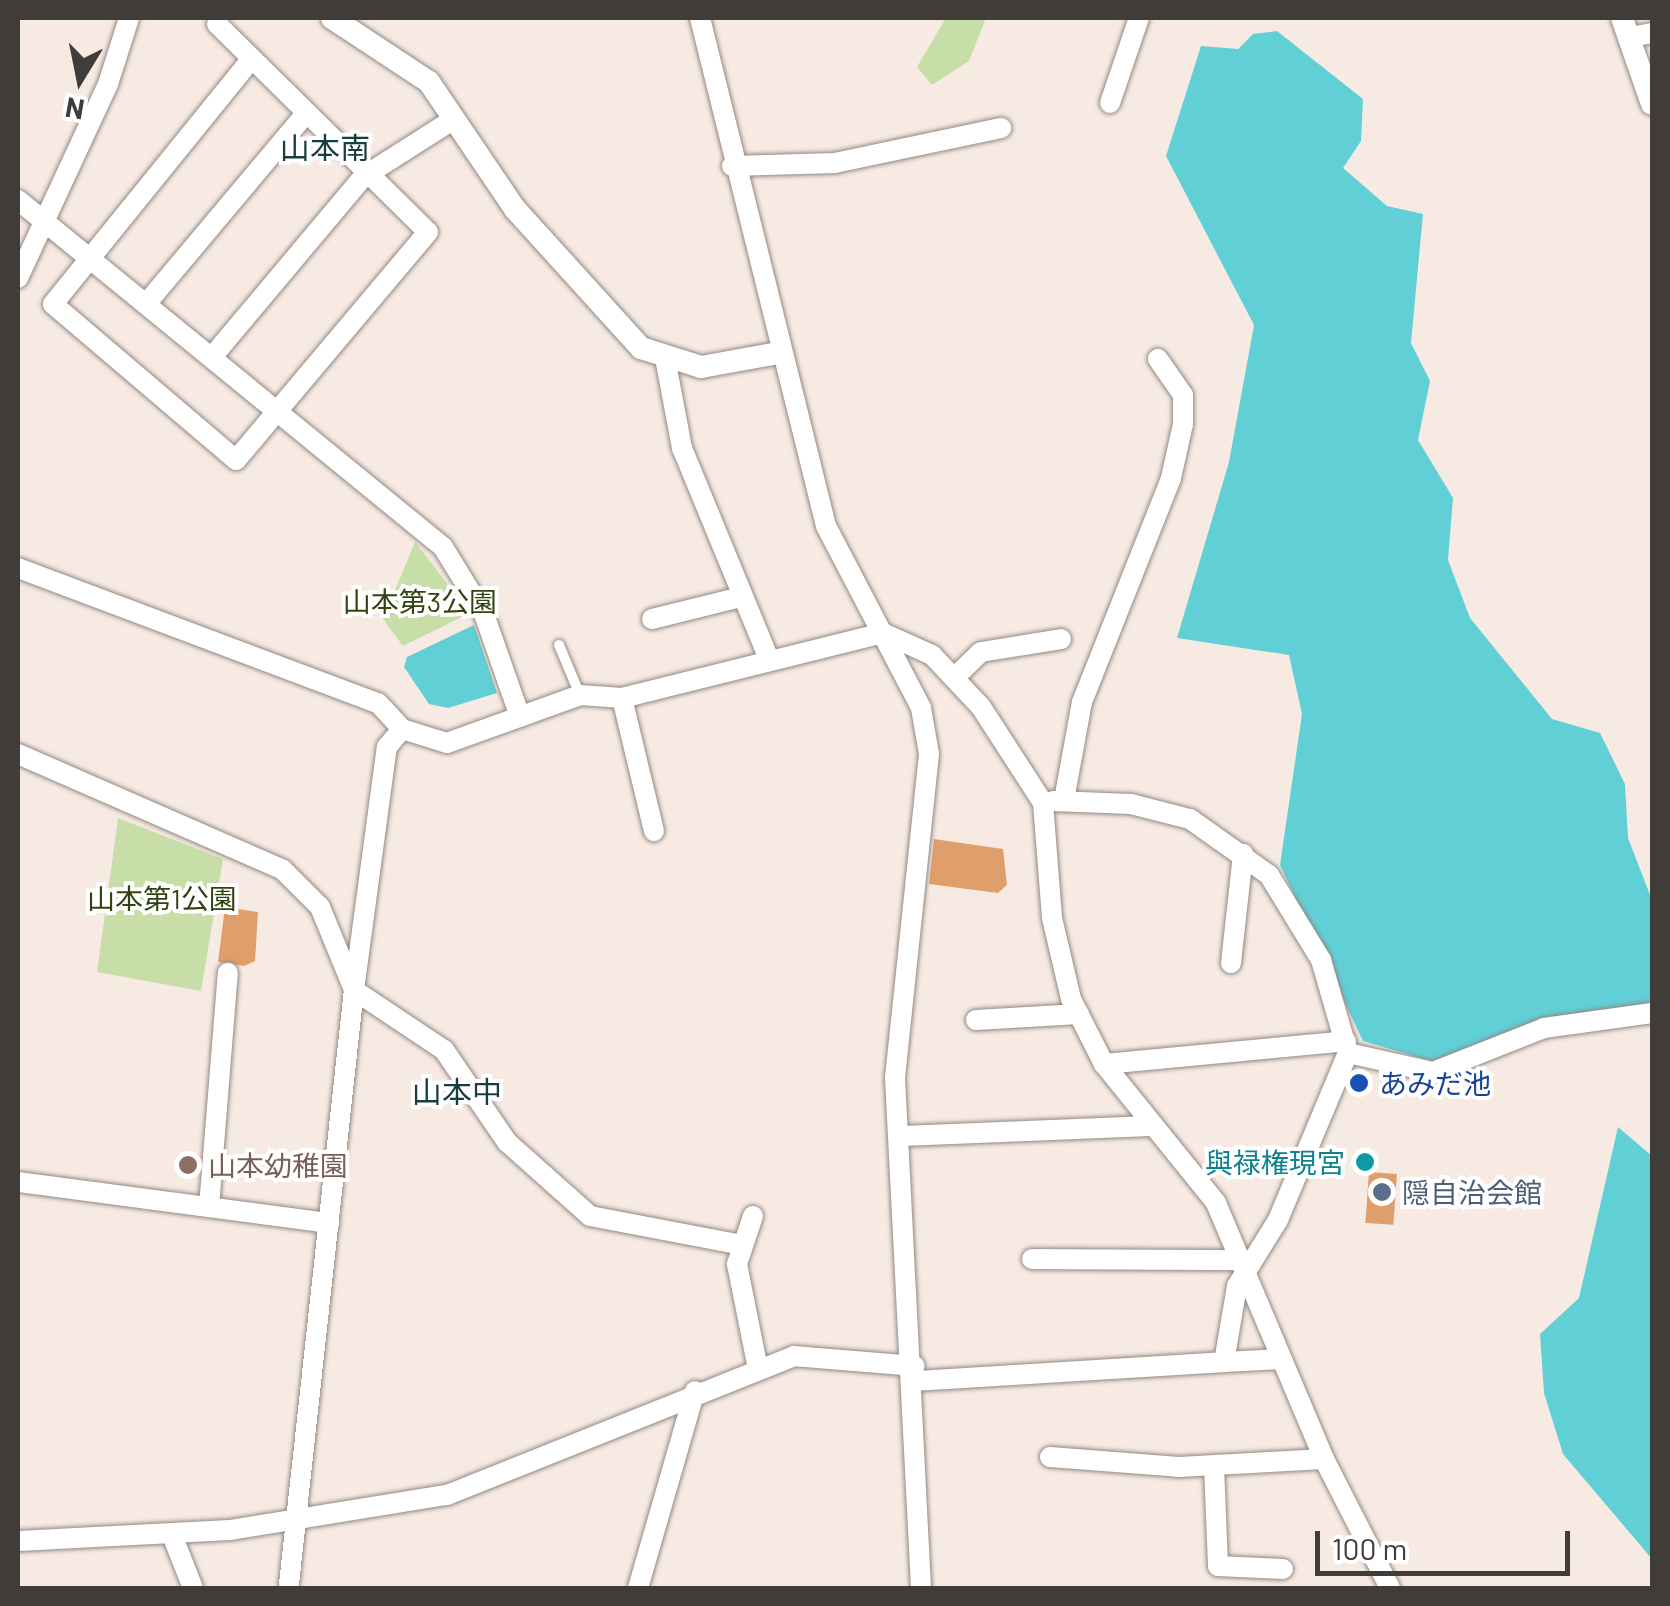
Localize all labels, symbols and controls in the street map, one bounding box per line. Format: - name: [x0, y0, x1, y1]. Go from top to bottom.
- north arrow: [30, 30, 130, 130]
- text: N: [63, 91, 87, 128]
- district label: 山本南: [280, 129, 370, 165]
- park label: 山本第3公園: [343, 584, 497, 618]
- park label: 山本第1公園: [87, 881, 237, 915]
- place label: あみだ池: [1379, 1066, 1491, 1100]
- marker: あみだ池: [1348, 1072, 1370, 1094]
- district label: 山本中: [412, 1073, 502, 1109]
- place label: 與禄権現宮: [1205, 1145, 1345, 1179]
- place label: 山本幼稚園: [208, 1148, 348, 1182]
- marker: 與禄権現宮: [1354, 1151, 1376, 1173]
- marker: 山本幼稚園: [177, 1154, 199, 1176]
- place label: 隠自治会館: [1402, 1175, 1542, 1209]
- marker: 隠自治会館: [1371, 1181, 1393, 1203]
- scale bar: [1320, 1511, 1575, 1573]
- text: 100 m: [1332, 1530, 1407, 1566]

